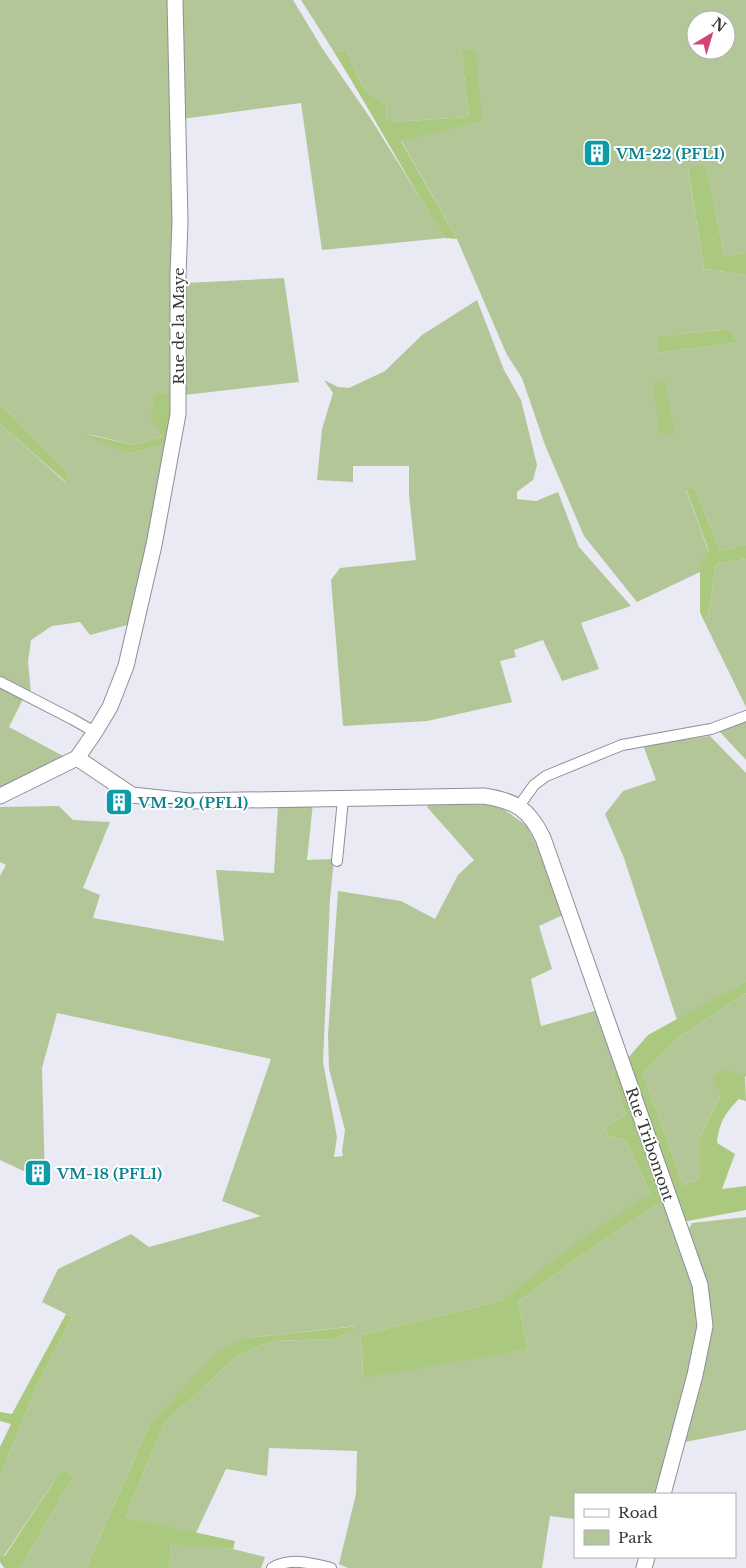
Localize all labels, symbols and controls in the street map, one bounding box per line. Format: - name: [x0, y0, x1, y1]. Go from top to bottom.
- north arrow: [686, 10, 736, 60]
- text: N: [708, 14, 730, 36]
- building icon: VM-22 (PFL1): [582, 138, 612, 168]
- place label: VM-22 (PFL1): [615, 144, 725, 163]
- street label: Rue de la Maye: [169, 267, 188, 385]
- building icon: VM-20 (PFL1): [104, 787, 134, 817]
- place label: VM-20 (PFL1): [137, 793, 248, 812]
- street label: Rue Tribomont: [622, 1085, 678, 1204]
- building icon: VM-18 (PFL1): [23, 1158, 53, 1188]
- place label: VM-18 (PFL1): [56, 1164, 162, 1183]
- legend: [574, 1493, 736, 1558]
- text: Road: [618, 1503, 658, 1522]
- text: Park: [618, 1528, 654, 1547]

